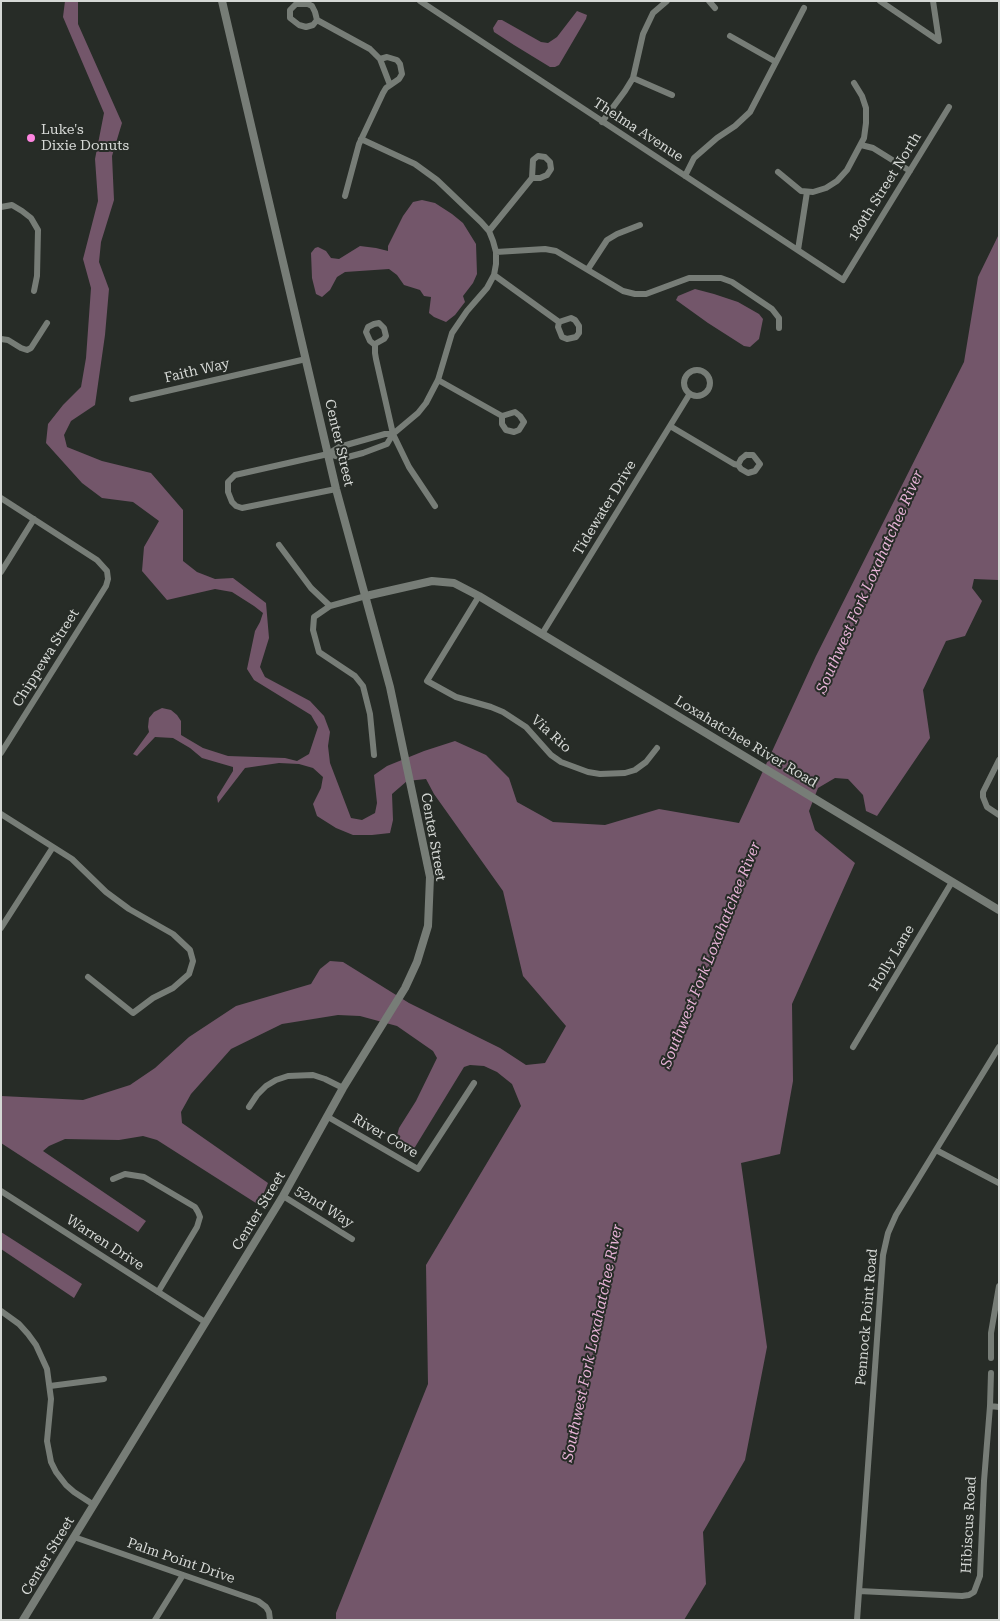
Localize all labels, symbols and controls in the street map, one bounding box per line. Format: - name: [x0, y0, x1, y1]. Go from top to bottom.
- street label: Thelma Avenue: [590, 95, 686, 165]
- place label: Luke's Dixie Donuts: [41, 122, 129, 154]
- street label: 180th Street North: [845, 130, 925, 244]
- marker: Luke's Dixie Donuts: [25, 132, 37, 144]
- street label: Faith Way: [163, 355, 231, 387]
- street label: Center Street: [321, 398, 357, 488]
- street label: Tidewater Drive: [570, 457, 640, 559]
- water label: Southwest Fork Loxahatchee River: [812, 467, 928, 697]
- street label: Chippewa Street: [9, 606, 83, 710]
- street label: Loxahatchee River Road: [672, 693, 820, 791]
- street label: Via Rio: [527, 712, 575, 756]
- street label: Center Street: [417, 792, 449, 882]
- water label: Southwest Fork Loxahatchee River: [657, 839, 765, 1071]
- street label: Holly Lane: [866, 922, 918, 994]
- street label: River Cove: [349, 1110, 421, 1162]
- street label: Center Street: [229, 1169, 289, 1253]
- street label: 52nd Way: [291, 1182, 357, 1232]
- street label: Warren Drive: [63, 1212, 147, 1274]
- water label: Southwest Fork Loxahatchee River: [559, 1222, 627, 1464]
- street label: Pennock Point Road: [853, 1248, 881, 1386]
- street label: Hibiscus Road: [958, 1476, 980, 1574]
- street label: Center Street: [18, 1514, 78, 1598]
- street label: Palm Point Drive: [125, 1535, 237, 1587]

